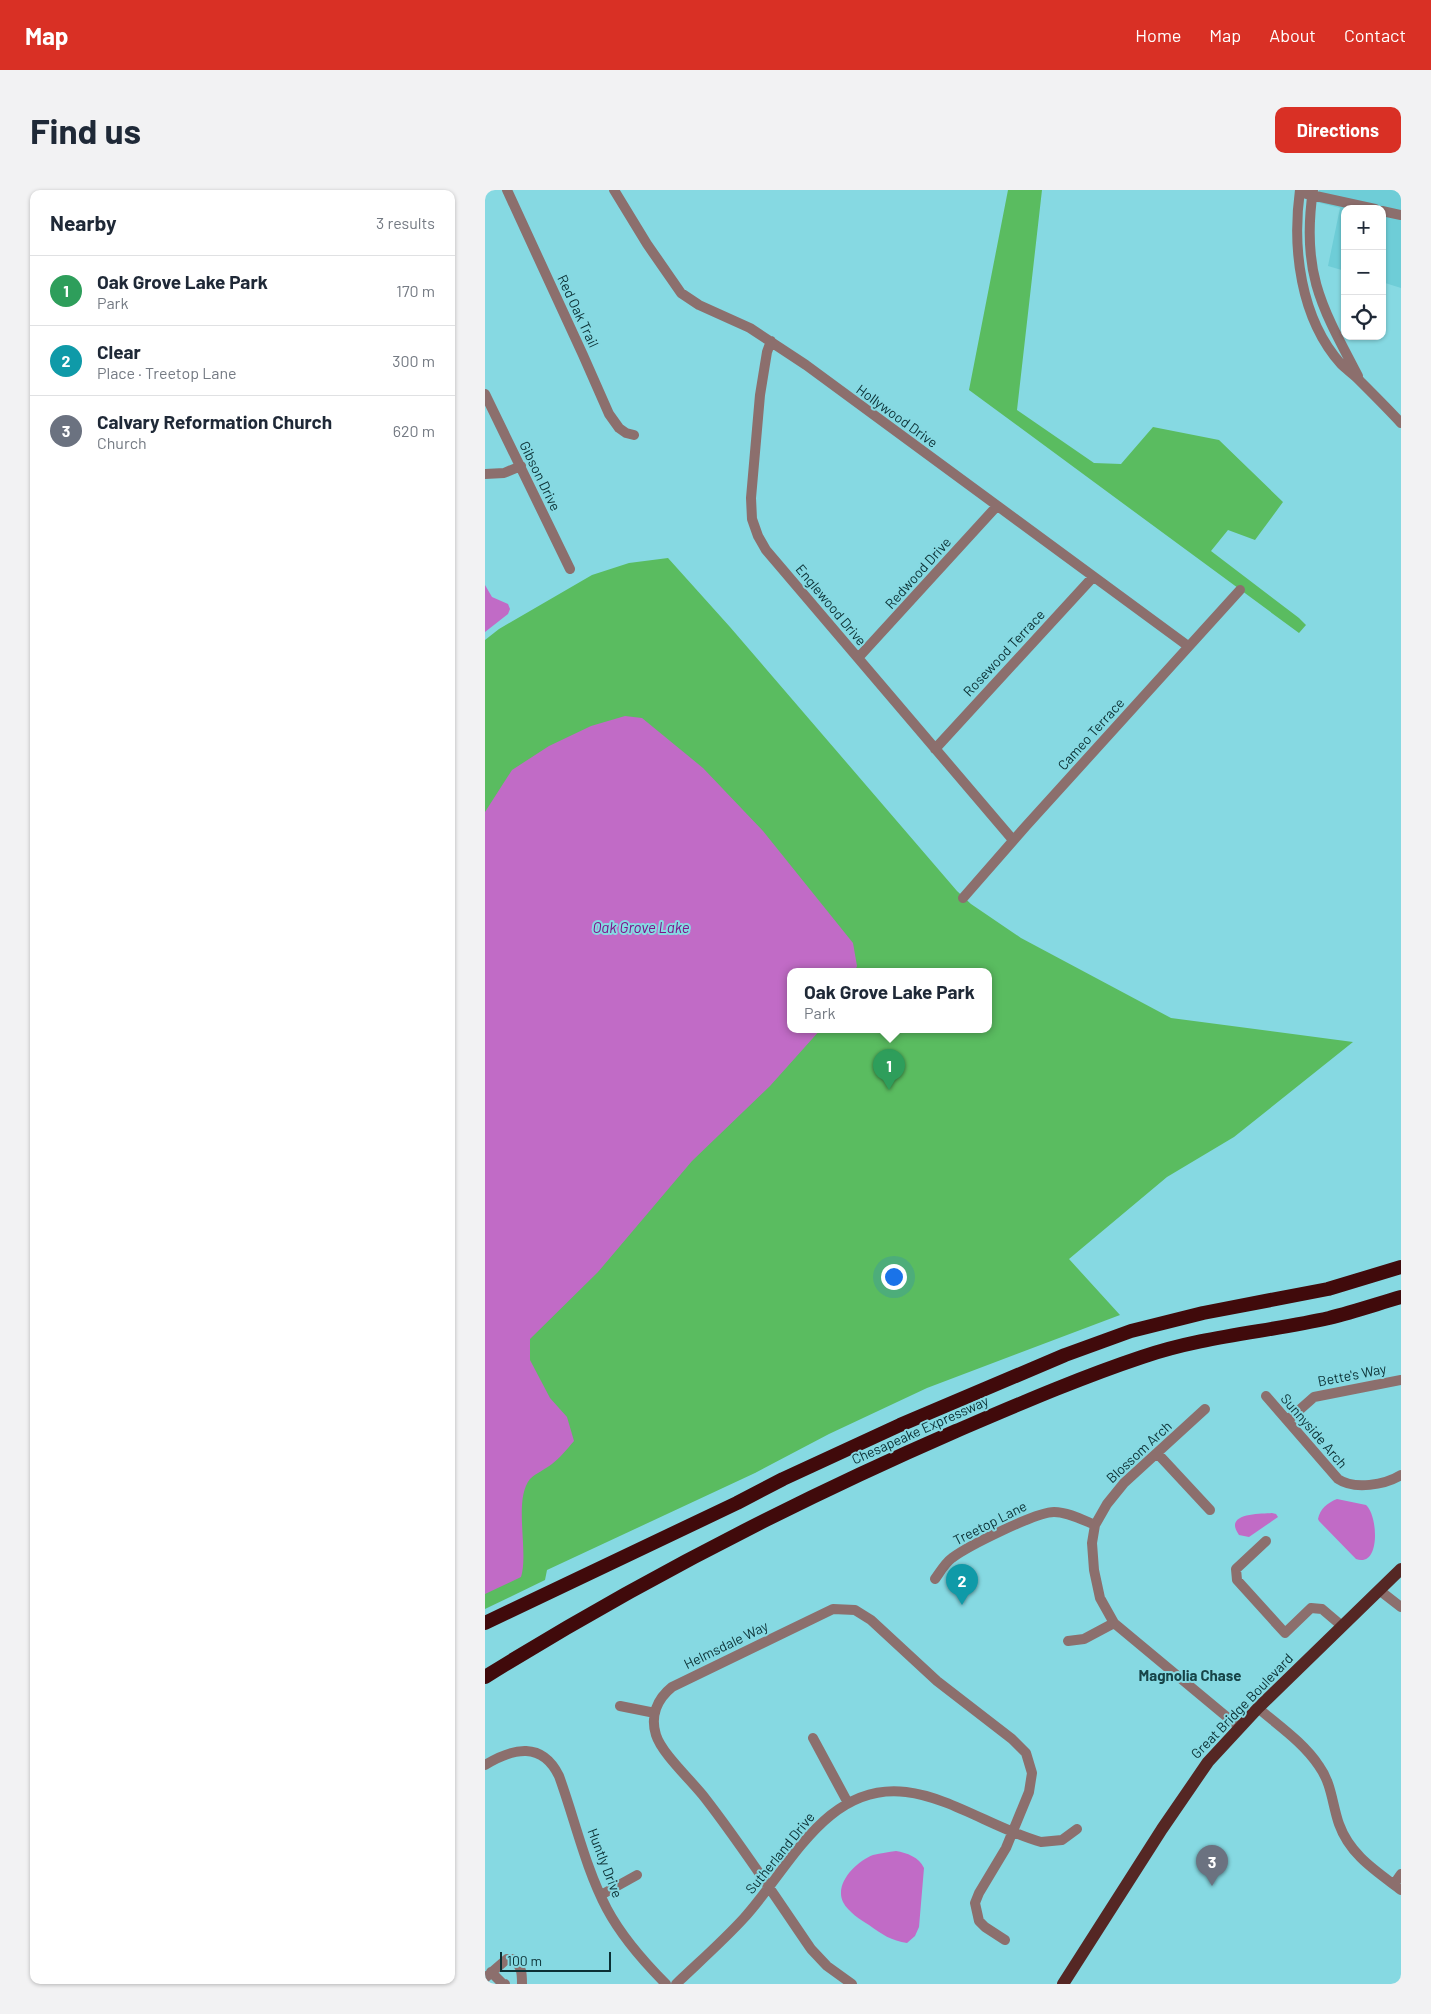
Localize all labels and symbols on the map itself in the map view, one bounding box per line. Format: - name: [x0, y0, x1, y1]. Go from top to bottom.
- street label: Red Oak Trail: [554, 272, 603, 350]
- street label: Hollywood Drive: [853, 380, 941, 451]
- street label: Gibson Drive: [516, 438, 565, 514]
- street label: Redwood Drive: [881, 533, 954, 612]
- street label: Englewood Drive: [792, 561, 870, 649]
- street label: Rosewood Terrace: [959, 606, 1048, 699]
- street label: Cameo Terrace: [1054, 694, 1128, 773]
- water label: Oak Grove Lake: [592, 918, 690, 936]
- pin: 1: [873, 1049, 905, 1090]
- your location: [881, 1264, 907, 1290]
- street label: Bette's Way: [1316, 1359, 1388, 1389]
- street label: Sunnyside Arch: [1277, 1390, 1351, 1471]
- street label: Chesapeake Expressway: [849, 1391, 991, 1467]
- street label: Blossom Arch: [1102, 1417, 1175, 1486]
- street label: Treetop Lane: [950, 1497, 1029, 1548]
- pin: 2: [946, 1564, 978, 1605]
- street label: Helmsdale Way: [681, 1617, 771, 1672]
- street label: Great Bridge Boulevard: [1187, 1650, 1296, 1762]
- district label: Magnolia Chase: [1139, 1666, 1241, 1684]
- street label: Sutherland Drive: [741, 1808, 818, 1897]
- street label: Huntly Drive: [584, 1826, 626, 1900]
- pin: 3: [1196, 1845, 1228, 1886]
- scale bar: [500, 1949, 611, 1972]

